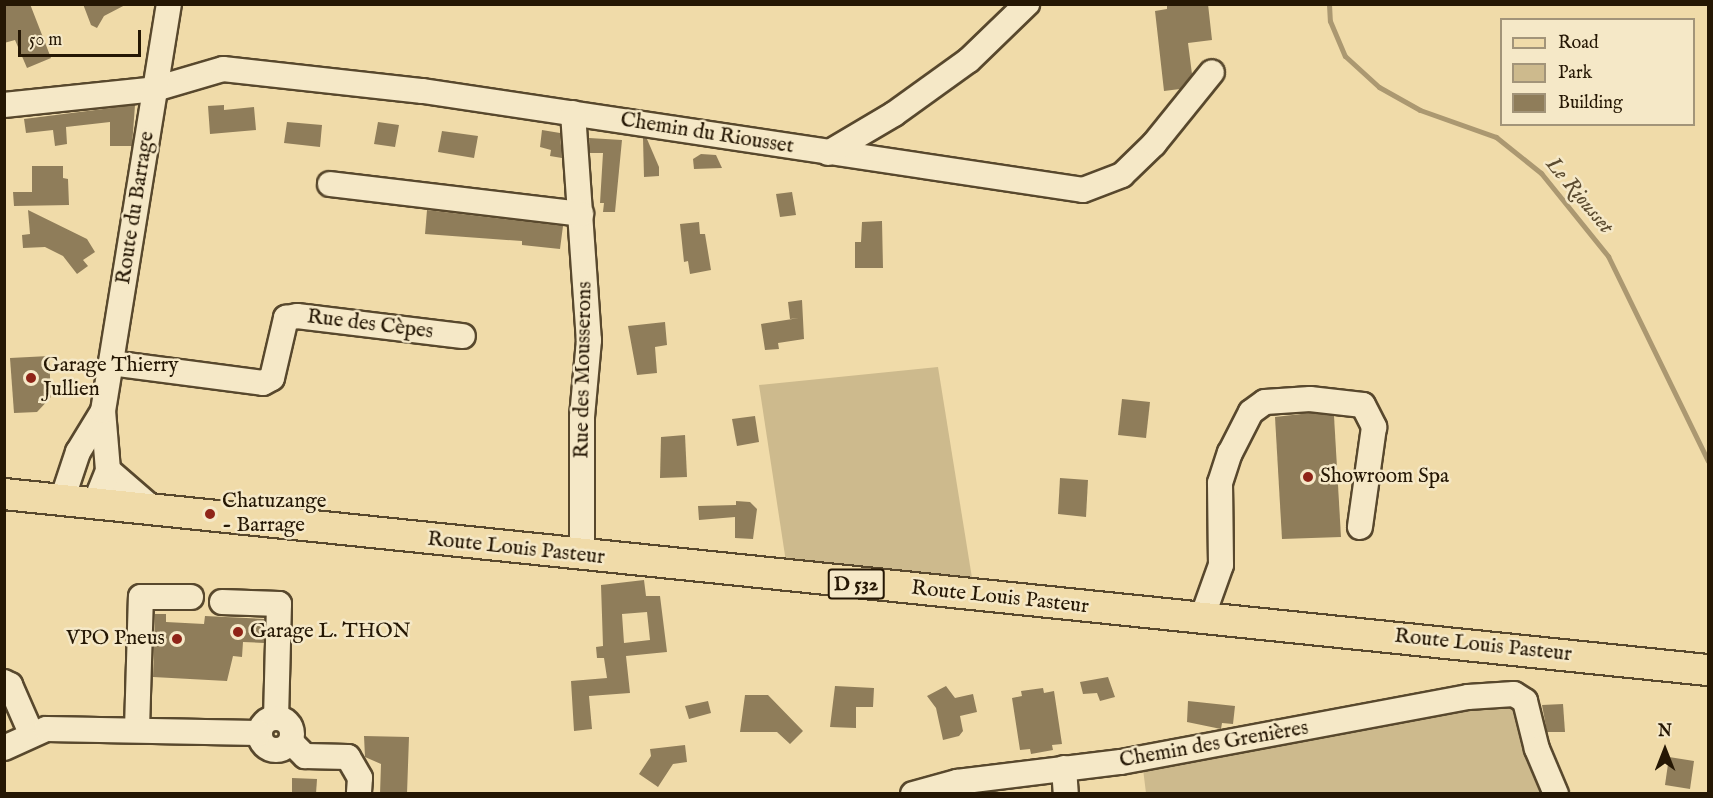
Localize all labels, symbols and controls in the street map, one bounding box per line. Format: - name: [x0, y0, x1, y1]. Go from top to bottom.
- scale bar: [21, 18, 144, 56]
- legend: [1500, 18, 1695, 126]
- text: 50 m: [29, 29, 62, 52]
- text: Road: [1558, 32, 1599, 55]
- text: Park: [1558, 62, 1592, 85]
- text: Building: [1558, 92, 1623, 115]
- street label: Chemin du Riousset: [619, 108, 795, 160]
- street label: Route du Barrage: [111, 130, 161, 286]
- water label: Le Riousset: [1539, 152, 1619, 240]
- street label: Rue des Mousserons: [570, 281, 598, 459]
- street label: Rue des Cèpes: [306, 305, 434, 345]
- place label: Garage Thierry Jullien: [43, 353, 179, 403]
- marker: Garage Thierry Jullien: [24, 371, 38, 385]
- place label: Showroom Spa: [1320, 464, 1449, 490]
- marker: Showroom Spa: [1301, 470, 1315, 484]
- place label: Chatuzange - Barrage: [222, 489, 326, 539]
- marker: Chatuzange - Barrage: [203, 507, 217, 521]
- street label: Route Louis Pasteur: [426, 527, 606, 571]
- road number: D 532: [828, 567, 884, 601]
- street label: Route Louis Pasteur: [910, 576, 1090, 620]
- place label: Garage L. THON: [250, 619, 411, 645]
- street label: Route Louis Pasteur: [1393, 624, 1573, 668]
- marker: Garage L. THON: [231, 625, 245, 639]
- place label: VPO Pneus: [66, 626, 165, 652]
- marker: VPO Pneus: [170, 632, 184, 646]
- street label: Chemin des Grenières: [1118, 716, 1310, 774]
- north arrow: [1635, 720, 1695, 780]
- text: N: [1658, 722, 1672, 742]

